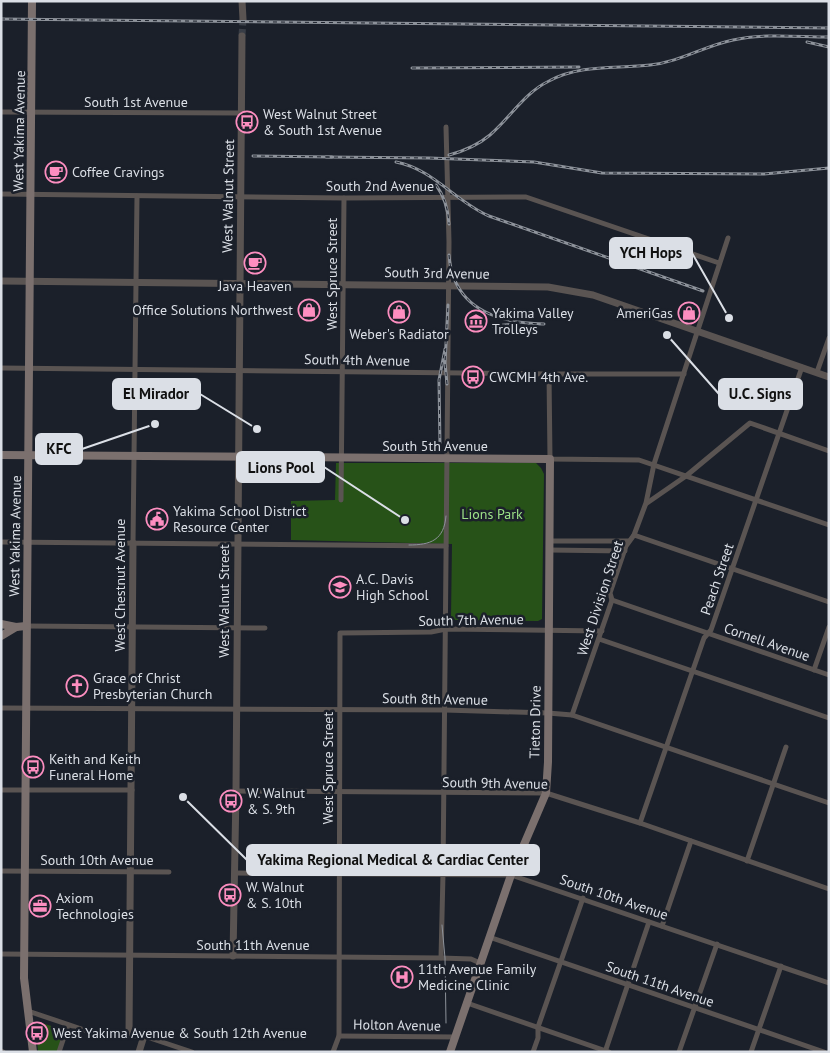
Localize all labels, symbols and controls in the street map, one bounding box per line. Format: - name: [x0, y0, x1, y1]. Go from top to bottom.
- street label: West Yakima Avenue: [9, 70, 29, 192]
- street label: South 1st Avenue: [84, 93, 188, 111]
- place label: West Walnut Street & South 1st Avenue: [263, 105, 382, 139]
- bus stop icon: West Walnut Street & South 1st Avenue: [235, 110, 259, 134]
- street label: West Walnut Street: [218, 139, 238, 253]
- cafe icon: Coffee Cravings: [44, 160, 68, 184]
- place label: Coffee Cravings: [72, 163, 165, 181]
- street label: South 2nd Avenue: [326, 177, 434, 195]
- street label: West Spruce Street: [323, 218, 341, 330]
- callout: YCH Hops: [610, 238, 692, 268]
- text: YCH Hops: [619, 243, 682, 262]
- cafe icon: Java Heaven: [243, 251, 267, 275]
- street label: South 3rd Avenue: [384, 263, 490, 283]
- place label: Java Heaven: [217, 277, 292, 295]
- shop icon: Office Solutions Northwest: [297, 298, 321, 322]
- shop icon: Weber's Radiator: [387, 300, 411, 324]
- place label: Office Solutions Northwest: [132, 301, 293, 319]
- shop icon: AmeriGas: [677, 301, 701, 325]
- place label: Yakima Valley Trolleys: [492, 304, 574, 338]
- place label: AmeriGas: [616, 304, 673, 322]
- museum icon: Yakima Valley Trolleys: [464, 309, 488, 333]
- place label: Weber's Radiator: [349, 325, 449, 343]
- street label: South 4th Avenue: [304, 350, 410, 370]
- bus stop icon: CWCMH 4th Ave.: [461, 365, 485, 389]
- place label: CWCMH 4th Ave.: [489, 368, 588, 386]
- callout: El Mirador: [113, 379, 200, 409]
- callout: U.C. Signs: [719, 379, 802, 409]
- text: El Mirador: [123, 384, 190, 403]
- text: U.C. Signs: [729, 384, 791, 403]
- callout: KFC: [36, 434, 82, 464]
- street label: South 5th Avenue: [382, 437, 488, 455]
- text: KFC: [46, 439, 72, 458]
- callout: Lions Pool: [237, 452, 324, 482]
- text: Lions Pool: [248, 458, 315, 477]
- street label: West Yakima Avenue: [5, 475, 25, 597]
- place label: Yakima School District Resource Center: [173, 502, 307, 536]
- park label: Lions Park: [461, 505, 523, 523]
- public building icon: Yakima School District Resource Center: [145, 507, 169, 531]
- street label: West Chestnut Avenue: [111, 519, 129, 651]
- street label: West Division Street: [573, 538, 627, 658]
- street label: Peach Street: [696, 540, 738, 617]
- street label: West Walnut Street: [215, 544, 233, 658]
- place label: A.C. Davis High School: [356, 570, 429, 604]
- school or university icon: A.C. Davis High School: [328, 575, 352, 599]
- street label: South 7th Avenue: [418, 610, 524, 630]
- street label: Cornell Avenue: [722, 619, 812, 665]
- place label: Grace of Christ Presbyterian Church: [93, 669, 213, 703]
- church icon: Grace of Christ Presbyterian Church: [65, 674, 89, 698]
- street label: Tieton Drive: [525, 685, 545, 759]
- street label: South 8th Avenue: [382, 689, 488, 709]
- street label: West Spruce Street: [319, 712, 337, 824]
- place label: Keith and Keith Funeral Home: [49, 750, 141, 784]
- bus stop icon: Keith and Keith Funeral Home: [21, 755, 45, 779]
- street label: South 9th Avenue: [442, 773, 548, 793]
- place label: W. Walnut & S. 9th: [247, 784, 305, 818]
- bus stop icon: W. Walnut & S. 9th: [219, 789, 243, 813]
- callout: Yakima Regional Medical & Cardiac Center: [247, 845, 539, 875]
- text: Yakima Regional Medical & Cardiac Center: [256, 850, 529, 869]
- street label: South 10th Avenue: [40, 851, 154, 869]
- street label: South 10th Avenue: [558, 870, 670, 924]
- place label: W. Walnut & S. 10th: [246, 878, 304, 912]
- bus stop icon: W. Walnut & S. 10th: [218, 883, 242, 907]
- place label: Axiom Technologies: [56, 889, 134, 923]
- office icon: Axiom Technologies: [28, 894, 52, 918]
- street label: South 11th Avenue: [196, 936, 310, 954]
- street label: South 11th Avenue: [604, 957, 716, 1011]
- place label: 11th Avenue Family Medicine Clinic: [418, 960, 537, 994]
- hospital icon: 11th Avenue Family Medicine Clinic: [390, 965, 414, 989]
- street label: Holton Avenue: [353, 1015, 441, 1035]
- bus stop icon: West Yakima Avenue & South 12th Avenue: [25, 1021, 49, 1045]
- place label: West Yakima Avenue & South 12th Avenue: [53, 1024, 307, 1042]

